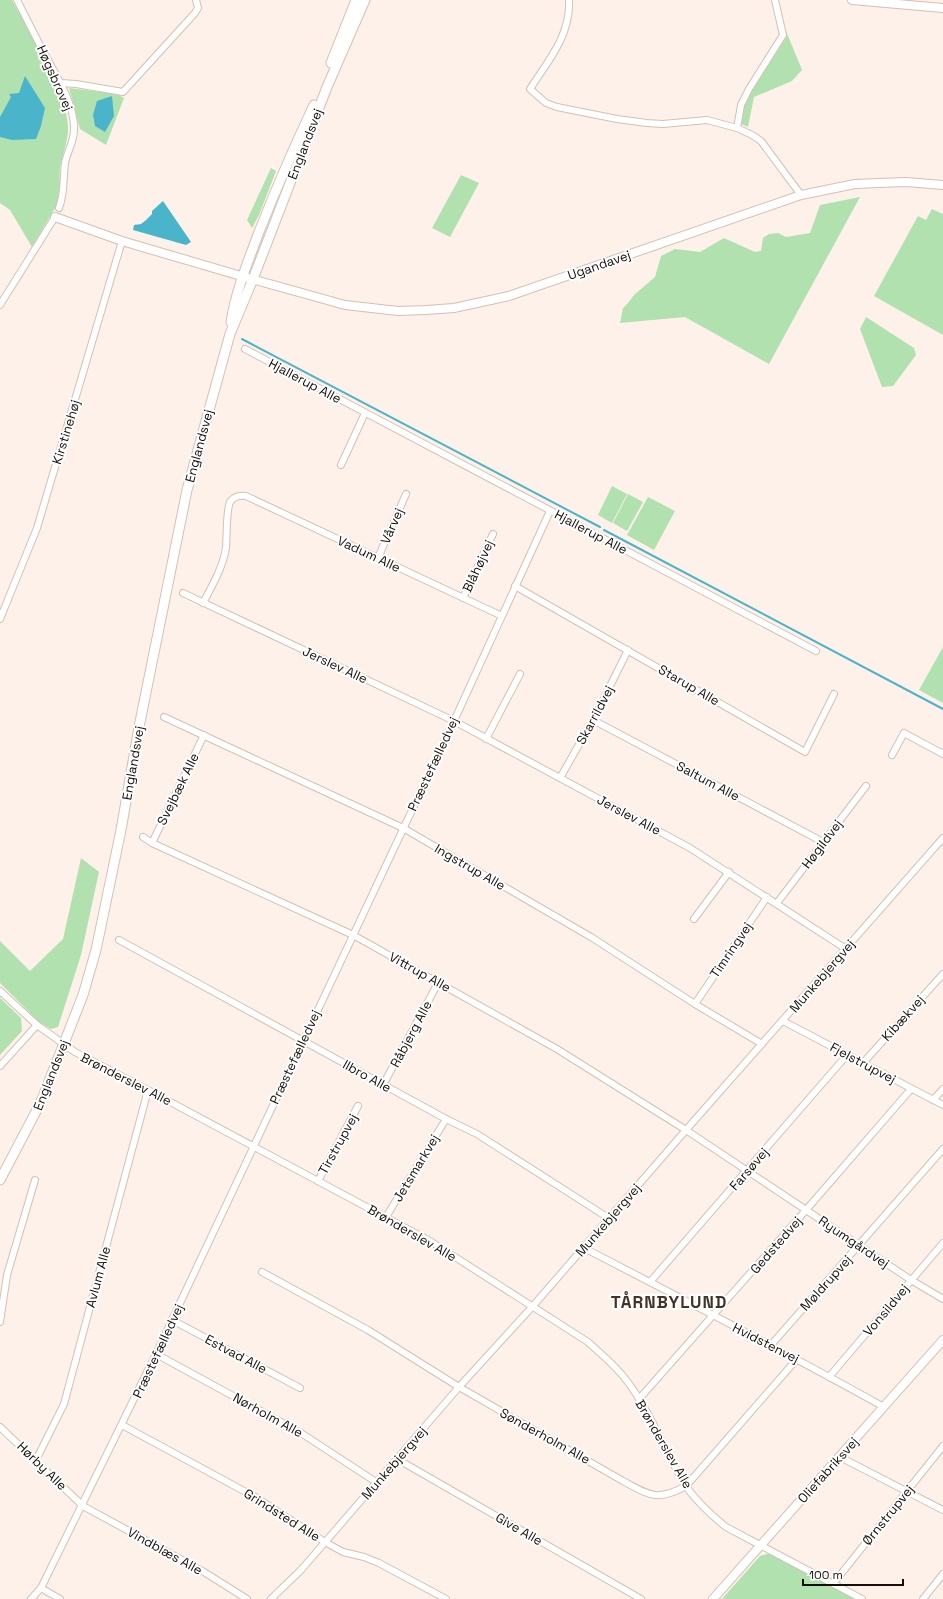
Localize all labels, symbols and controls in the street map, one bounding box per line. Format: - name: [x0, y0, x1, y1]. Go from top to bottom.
- street label: Høgsbrovej: [33, 42, 77, 114]
- street label: Englandsvej: [284, 106, 326, 182]
- street label: Ugandavej: [565, 246, 633, 284]
- street label: Hjallerup Alle: [266, 355, 344, 407]
- street label: Kirstinehøj: [48, 398, 84, 466]
- street label: Englandsvej: [181, 408, 217, 484]
- street label: Vårvej: [377, 505, 407, 547]
- street label: Hjallerup Alle: [552, 506, 630, 558]
- street label: Vadum Alle: [335, 532, 403, 576]
- street label: Blåhøjvej: [458, 537, 498, 595]
- street label: Jerslev Alle: [300, 643, 370, 687]
- street label: Starup Alle: [655, 661, 723, 709]
- street label: Skarrildvej: [572, 683, 618, 747]
- street label: Præstefælledvej: [404, 714, 462, 814]
- street label: Englandsvej: [118, 725, 148, 801]
- street label: Svejbæk Alle: [153, 750, 203, 828]
- street label: Saltum Alle: [673, 757, 743, 805]
- street label: Jerslev Alle: [594, 791, 664, 839]
- street label: Høgildvej: [798, 816, 846, 872]
- street label: Ingstrup Alle: [432, 840, 508, 894]
- street label: Timringvej: [706, 919, 756, 981]
- street label: Munkebjergvej: [786, 936, 858, 1016]
- street label: Vittrup Alle: [386, 948, 454, 996]
- street label: Kibækvej: [878, 991, 928, 1045]
- street label: Råbjerg Alle: [386, 998, 436, 1070]
- street label: Præstefælledvej: [266, 1007, 324, 1107]
- street label: Englandsvej: [29, 1037, 73, 1113]
- street label: Fjelstrupvej: [827, 1038, 899, 1088]
- street label: Brønderslev Alle: [78, 1049, 174, 1109]
- street label: Ilbro Alle: [340, 1056, 394, 1096]
- street label: Tirstrupvej: [314, 1111, 362, 1177]
- street label: Jetsmarkvej: [389, 1131, 443, 1205]
- street label: Farsøvej: [726, 1144, 772, 1194]
- street label: Munkebjergvej: [572, 1180, 644, 1260]
- street label: Brønderslev Alle: [364, 1201, 460, 1265]
- street label: Ryumgårdvej: [815, 1212, 893, 1272]
- street label: Gedstedvej: [746, 1213, 806, 1277]
- street label: Avlum Alle: [82, 1245, 114, 1309]
- street label: Møldrupvej: [796, 1252, 856, 1314]
- street label: Vonsildvej: [859, 1280, 913, 1340]
- district label: TÅRNBYLUND: [611, 1290, 727, 1313]
- street label: Præstefælledvej: [129, 1301, 187, 1401]
- street label: Hvidstenvej: [730, 1319, 802, 1367]
- street label: Estvad Alle: [202, 1331, 270, 1377]
- street label: Nørholm Alle: [230, 1389, 306, 1441]
- street label: Brønderslev Alle: [632, 1396, 696, 1492]
- street label: Sønderholm Alle: [497, 1404, 593, 1468]
- street label: Munkebjergvej: [358, 1423, 430, 1503]
- street label: Oliefabriksvej: [794, 1433, 862, 1507]
- street label: Hørby Alle: [13, 1438, 71, 1494]
- street label: Ørnstrupvej: [858, 1481, 918, 1549]
- street label: Grindsted Alle: [241, 1485, 323, 1545]
- street label: Give Alle: [492, 1509, 546, 1549]
- street label: Vindblæs Alle: [124, 1523, 206, 1579]
- scale bar: [803, 1561, 903, 1587]
- text: 100 m: [809, 1567, 843, 1583]

